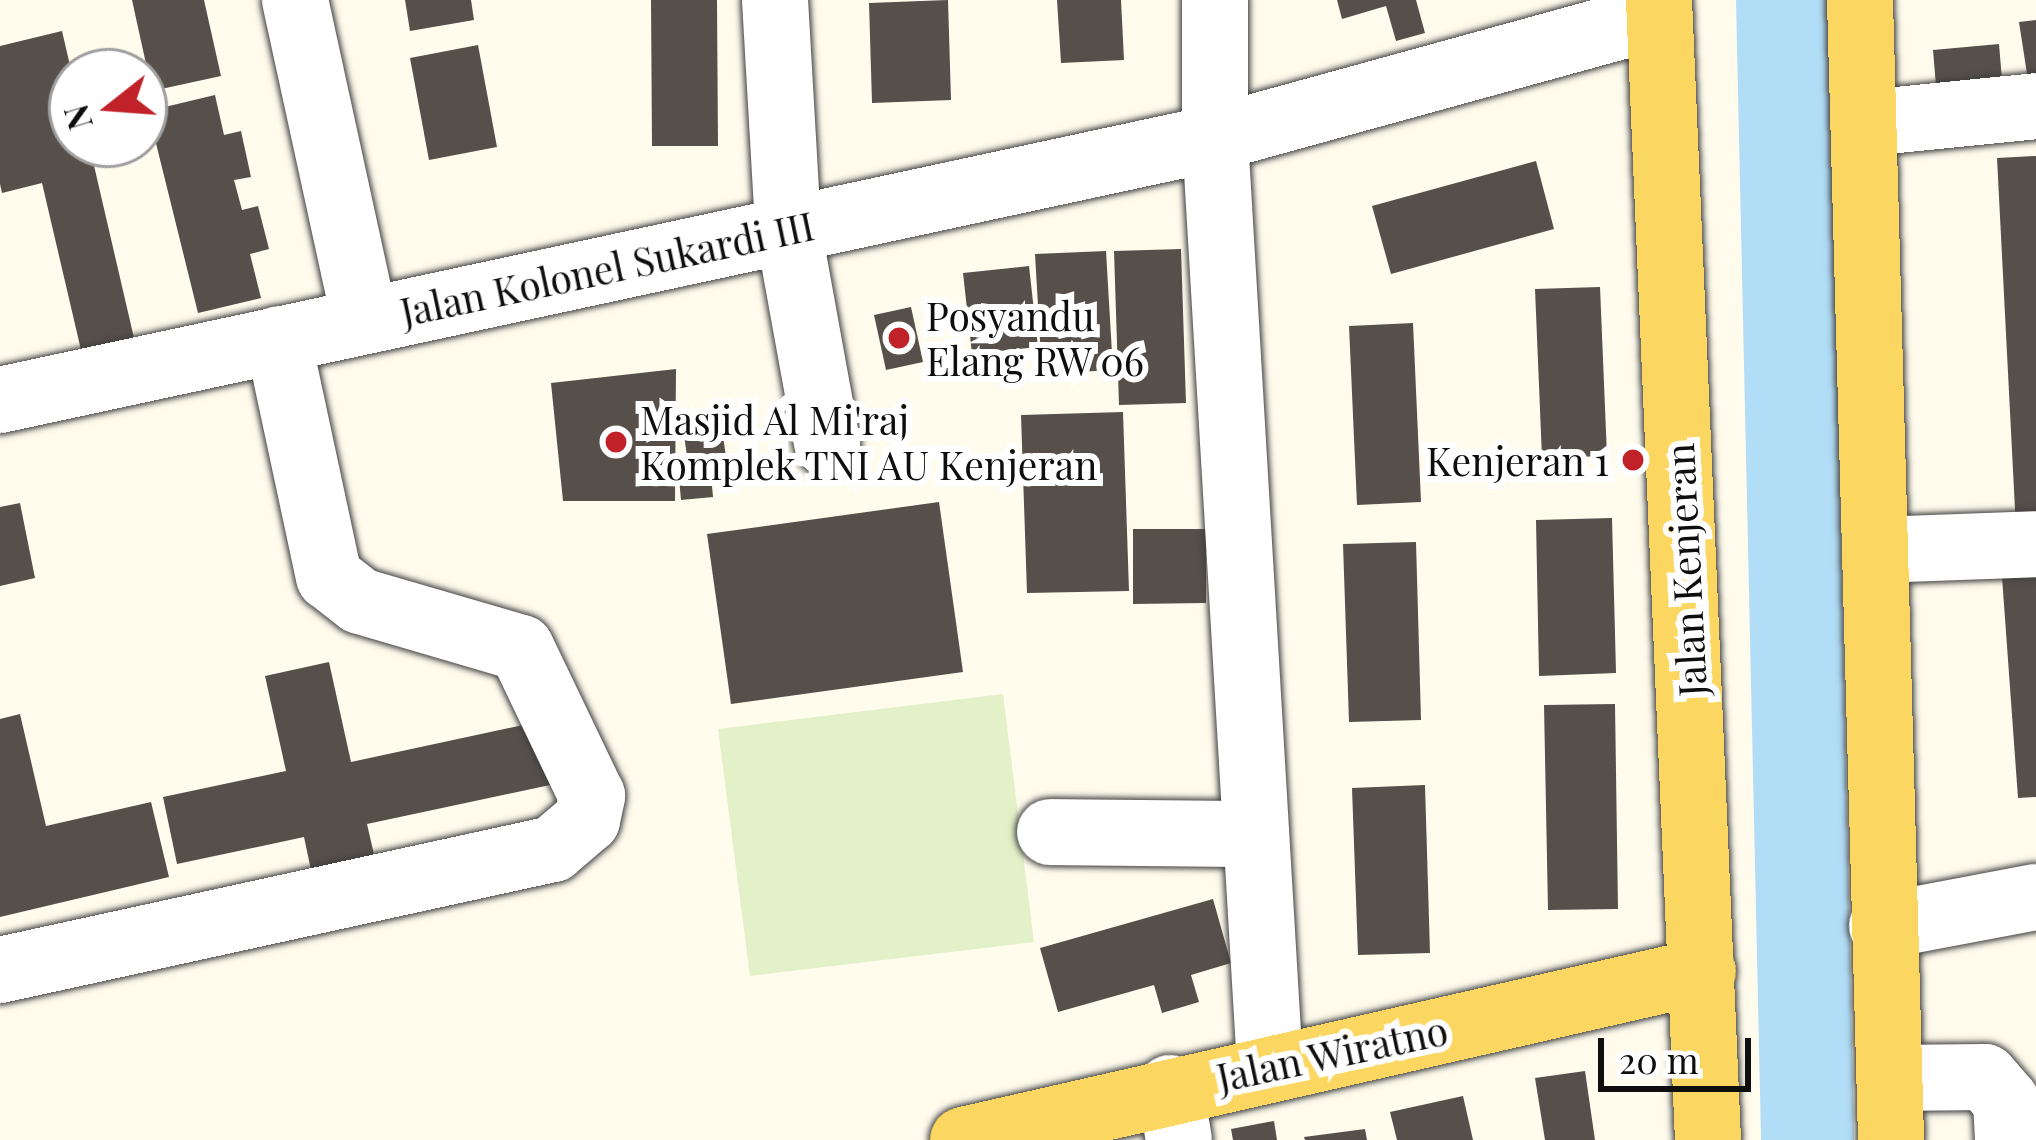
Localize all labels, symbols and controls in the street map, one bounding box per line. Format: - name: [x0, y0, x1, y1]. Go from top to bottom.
- north arrow: [48, 48, 168, 168]
- text: N: [52, 100, 101, 135]
- street label: Jalan Kolonel Sukardi III: [396, 201, 818, 335]
- place label: Posyandu Elang RW 06: [926, 293, 1145, 384]
- marker: Posyandu Elang RW 06: [883, 322, 915, 354]
- place label: Masjid Al Mi'raj Komplek TNI AU Kenjeran: [640, 397, 1100, 488]
- marker: Masjid Al Mi'raj Komplek TNI AU Kenjeran: [603, 429, 629, 455]
- place label: Kenjeran 1: [1426, 437, 1609, 483]
- street label: Jalan Kenjeran: [1655, 442, 1715, 698]
- marker: Kenjeran 1: [1620, 447, 1646, 473]
- street label: Jalan Wiratno: [1212, 1006, 1452, 1100]
- scale bar: [1604, 1014, 1757, 1088]
- text: 20 m: [1619, 1035, 1699, 1083]

